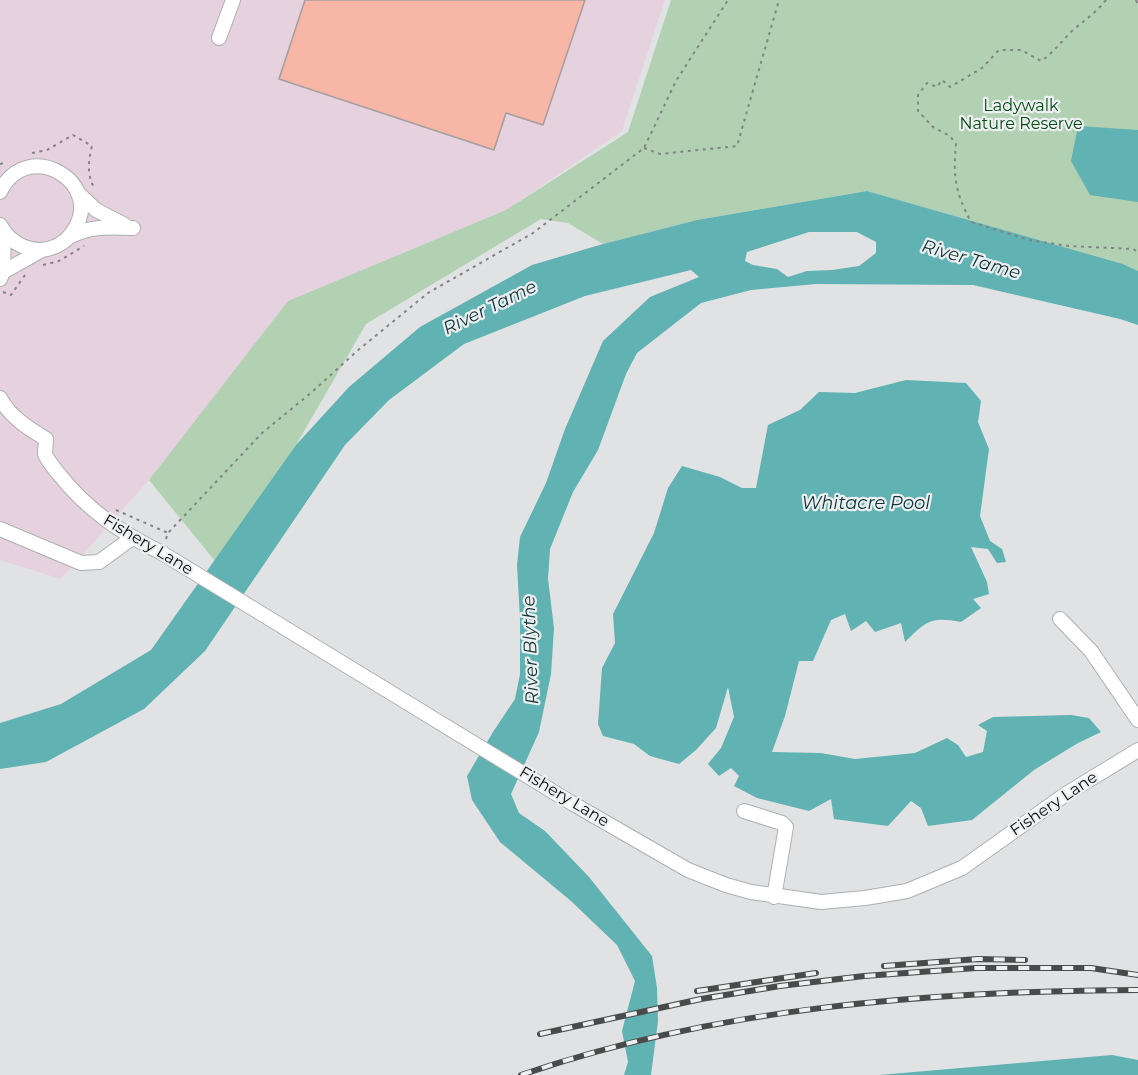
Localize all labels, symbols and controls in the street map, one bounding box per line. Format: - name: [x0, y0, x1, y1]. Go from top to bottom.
- park label: Ladywalk Nature Reserve: [959, 96, 1083, 134]
- water label: River Tame: [919, 236, 1023, 284]
- water label: River Tame: [440, 276, 540, 340]
- water label: Whitacre Pool: [802, 493, 930, 515]
- street label: Fishery Lane: [100, 511, 196, 579]
- water label: River Blythe: [518, 595, 544, 705]
- street label: Fishery Lane: [516, 763, 612, 831]
- street label: Fishery Lane: [1007, 768, 1101, 840]

